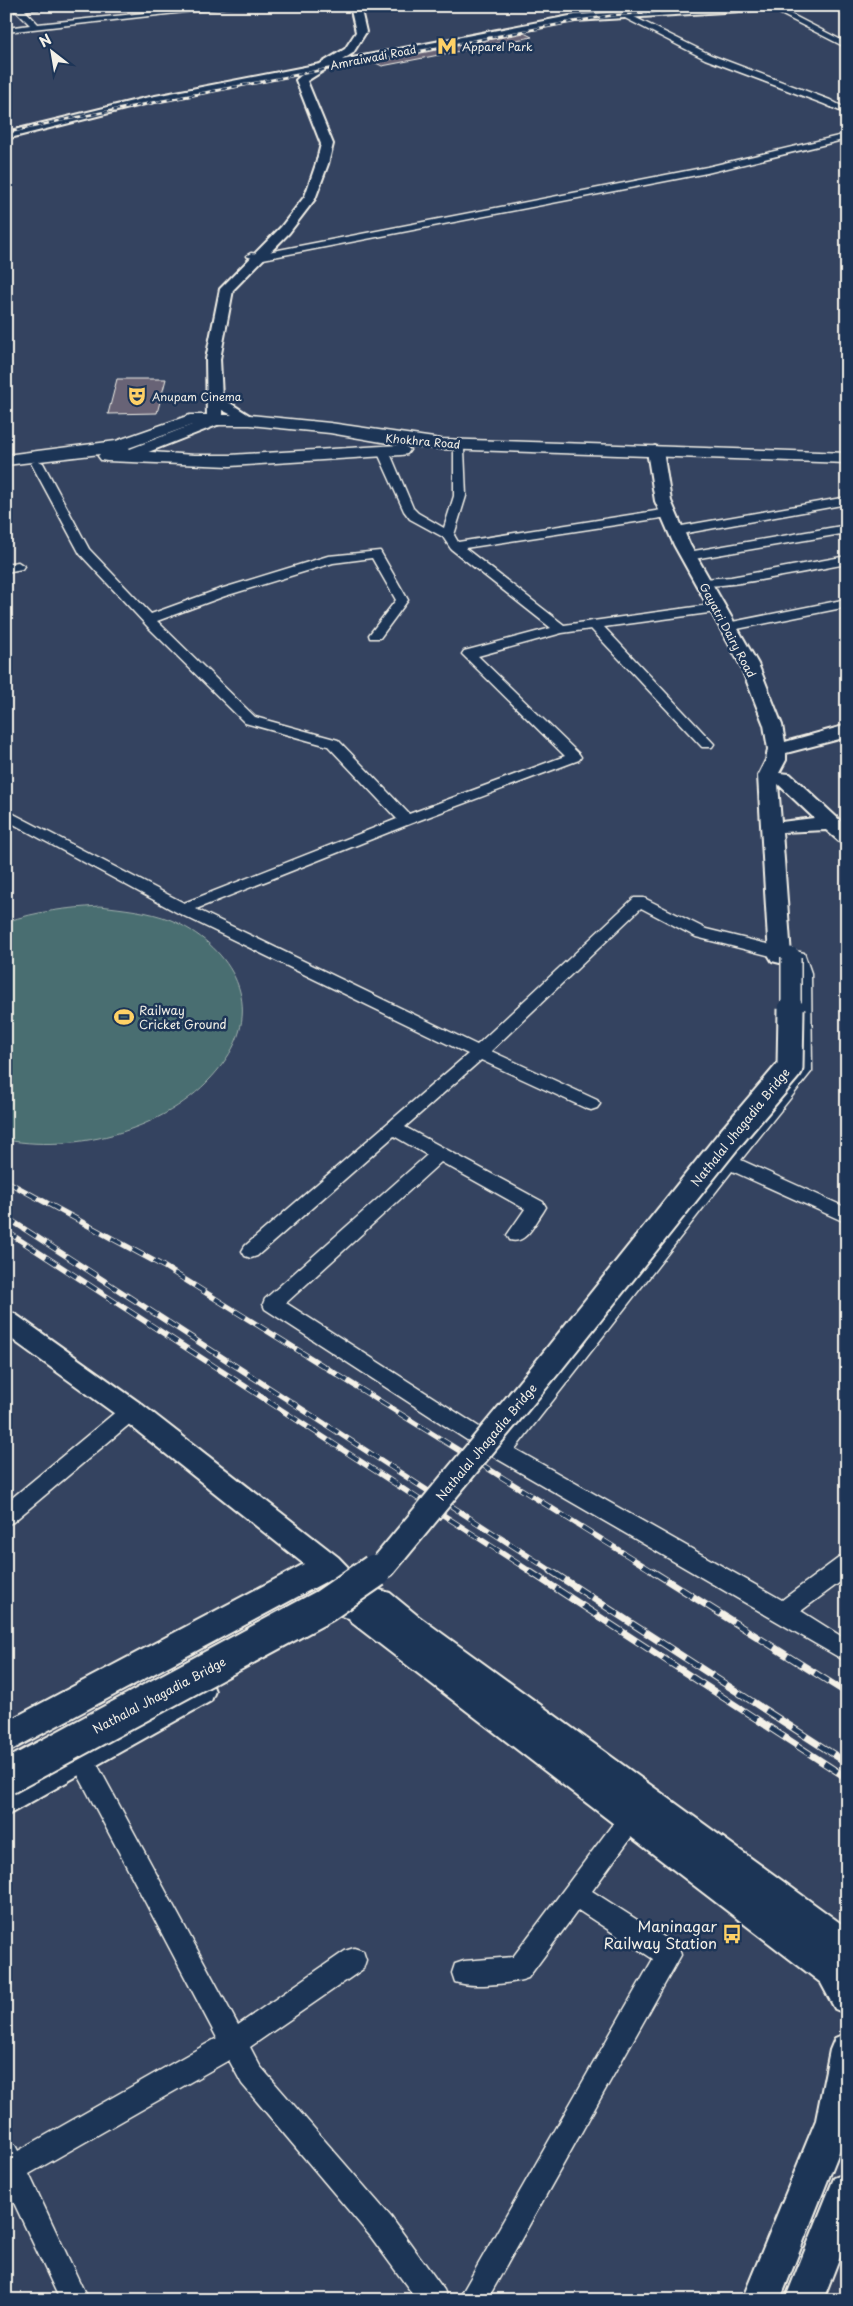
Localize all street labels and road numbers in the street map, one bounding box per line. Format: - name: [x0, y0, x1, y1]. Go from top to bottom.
- street label: Amraiwadi Road: [329, 40, 417, 74]
- street label: Khokhra Road: [385, 429, 461, 453]
- street label: Gayatri Dairy Road: [696, 580, 760, 680]
- street label: Nathalal Jhagadia Bridge: [686, 1064, 794, 1190]
- street label: Nathalal Jhagadia Bridge: [431, 1379, 541, 1505]
- street label: Nathalal Jhagadia Bridge: [89, 1652, 229, 1738]

